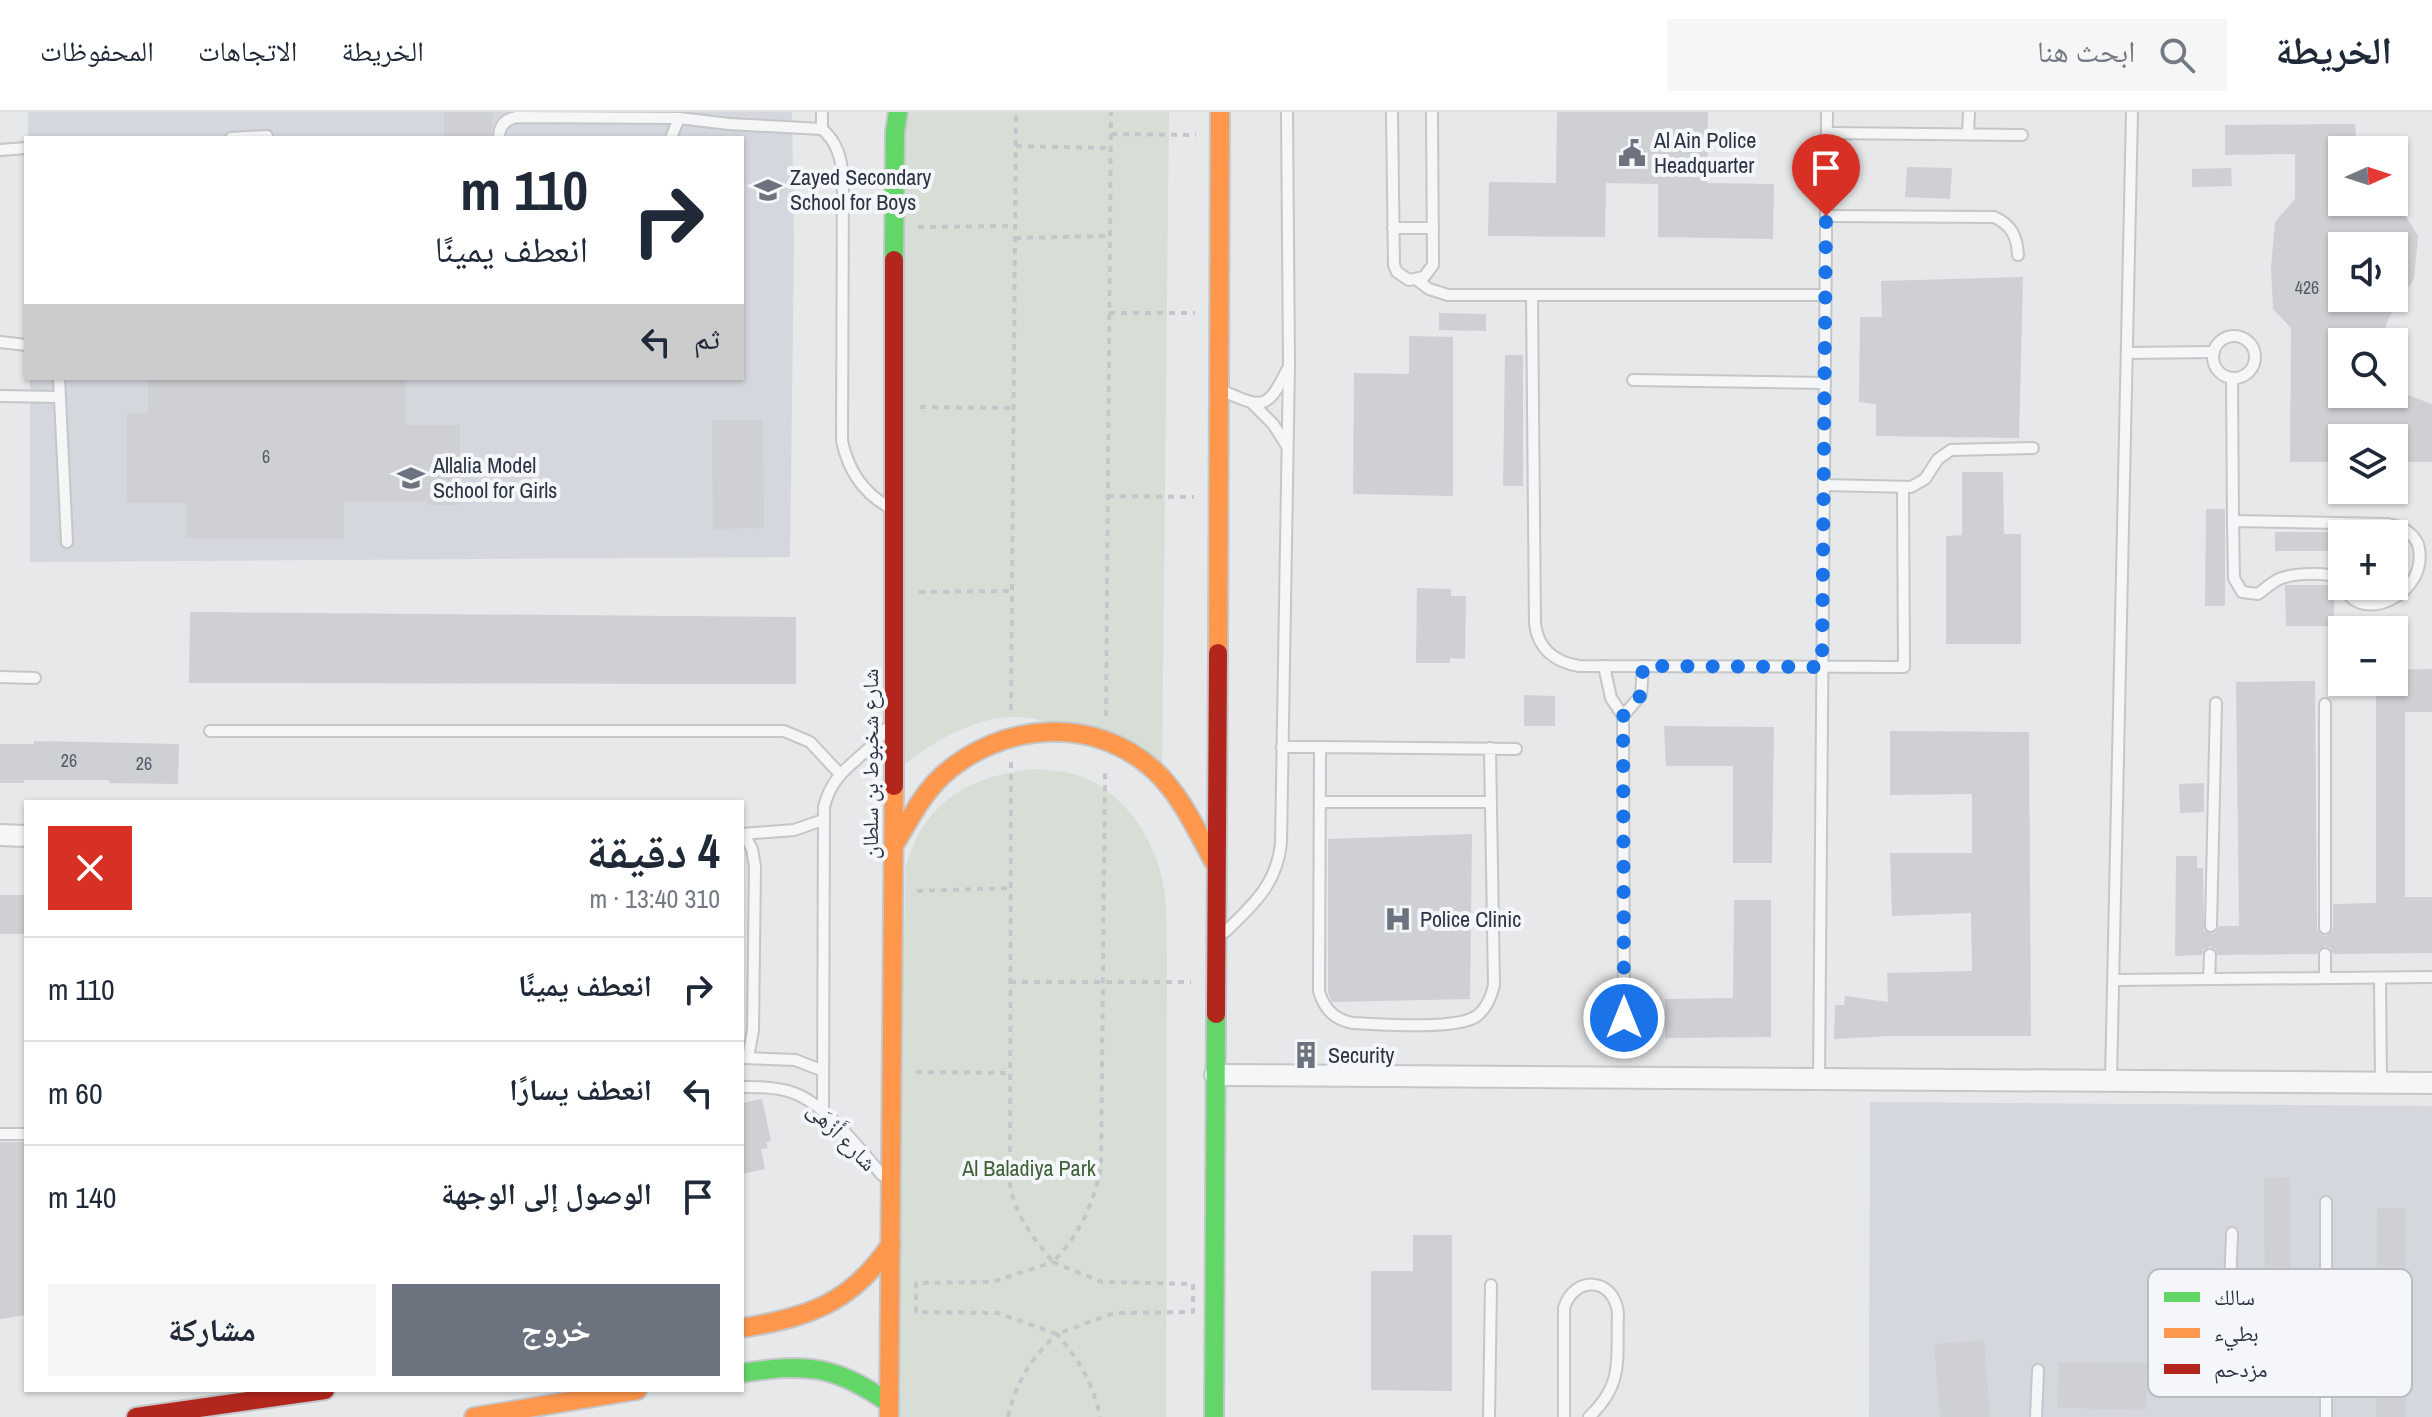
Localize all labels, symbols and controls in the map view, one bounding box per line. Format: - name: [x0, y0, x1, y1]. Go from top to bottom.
- search box: [1667, 19, 2227, 91]
- text: الخريطة: [2275, 25, 2392, 76]
- text: ابحث هنا: [2037, 31, 2135, 71]
- text: المحفوظات: [40, 32, 154, 70]
- text: الاتجاهات: [198, 32, 297, 70]
- text: الخريطة: [341, 32, 424, 70]
- icon: search: [2155, 33, 2199, 77]
- place label: Al Ain Police Headquarter: [1653, 125, 1756, 180]
- pin: [1792, 134, 1860, 216]
- north arrow: [2328, 136, 2408, 216]
- map controls: [2328, 136, 2408, 696]
- public building icon: Al Ain Police Headquarter: [1617, 138, 1647, 168]
- icon: arrive: [1804, 146, 1848, 190]
- text: 110 m: [460, 152, 588, 227]
- place label: Zayed Secondary School for Boys: [790, 162, 931, 217]
- icon: right: [616, 168, 720, 272]
- school or university icon: Zayed Secondary School for Boys: [753, 175, 783, 205]
- text: انعطف يمينًا: [435, 225, 588, 273]
- button: sound: [2328, 232, 2408, 312]
- house number: 426: [2295, 275, 2319, 300]
- text: ثم: [694, 318, 720, 358]
- icon: left: [634, 320, 678, 364]
- button: search: [2328, 328, 2408, 408]
- button: layers: [2328, 424, 2408, 504]
- house number: 6: [262, 444, 270, 469]
- place label: Allalia Model School for Girls: [432, 450, 557, 505]
- school or university icon: Allalia Model School for Girls: [396, 463, 426, 493]
- button: +: [2328, 520, 2408, 600]
- button: −: [2328, 616, 2408, 696]
- street label: شارع شخبوط بن سلطان: [855, 669, 885, 859]
- house number: 26: [61, 748, 77, 773]
- house number: 26: [136, 751, 152, 776]
- text: 4 دقيقة: [586, 818, 720, 883]
- button: close: [48, 826, 132, 910]
- text: 310 m · 13:40: [590, 881, 720, 916]
- hospital icon: Police Clinic: [1383, 904, 1413, 934]
- place label: Police Clinic: [1420, 904, 1521, 934]
- text: انعطف يمينًا: [518, 965, 652, 1005]
- icon: right: [676, 967, 720, 1011]
- text: 110 m: [48, 969, 115, 1009]
- position arrow: [1582, 976, 1666, 1060]
- building icon: Security: [1291, 1040, 1321, 1070]
- place label: Security: [1328, 1040, 1394, 1070]
- text: انعطف يسارًا: [509, 1069, 652, 1109]
- icon: left: [676, 1071, 720, 1115]
- text: 60 m: [48, 1073, 103, 1113]
- street label: شارع أَزْهَى: [801, 1094, 884, 1177]
- park label: Al Baladiya Park: [961, 1153, 1097, 1183]
- text: الوصول إلى الوجهة: [441, 1173, 652, 1213]
- icon: arrive: [676, 1175, 720, 1219]
- text: 140 m: [48, 1177, 116, 1217]
- legend: [2148, 1269, 2412, 1397]
- text: سالك: [2214, 1282, 2255, 1312]
- button: مشاركة: [48, 1284, 376, 1376]
- button: خروج: [392, 1284, 720, 1376]
- text: بطيء: [2214, 1318, 2259, 1351]
- text: مزدحم: [2214, 1354, 2268, 1384]

